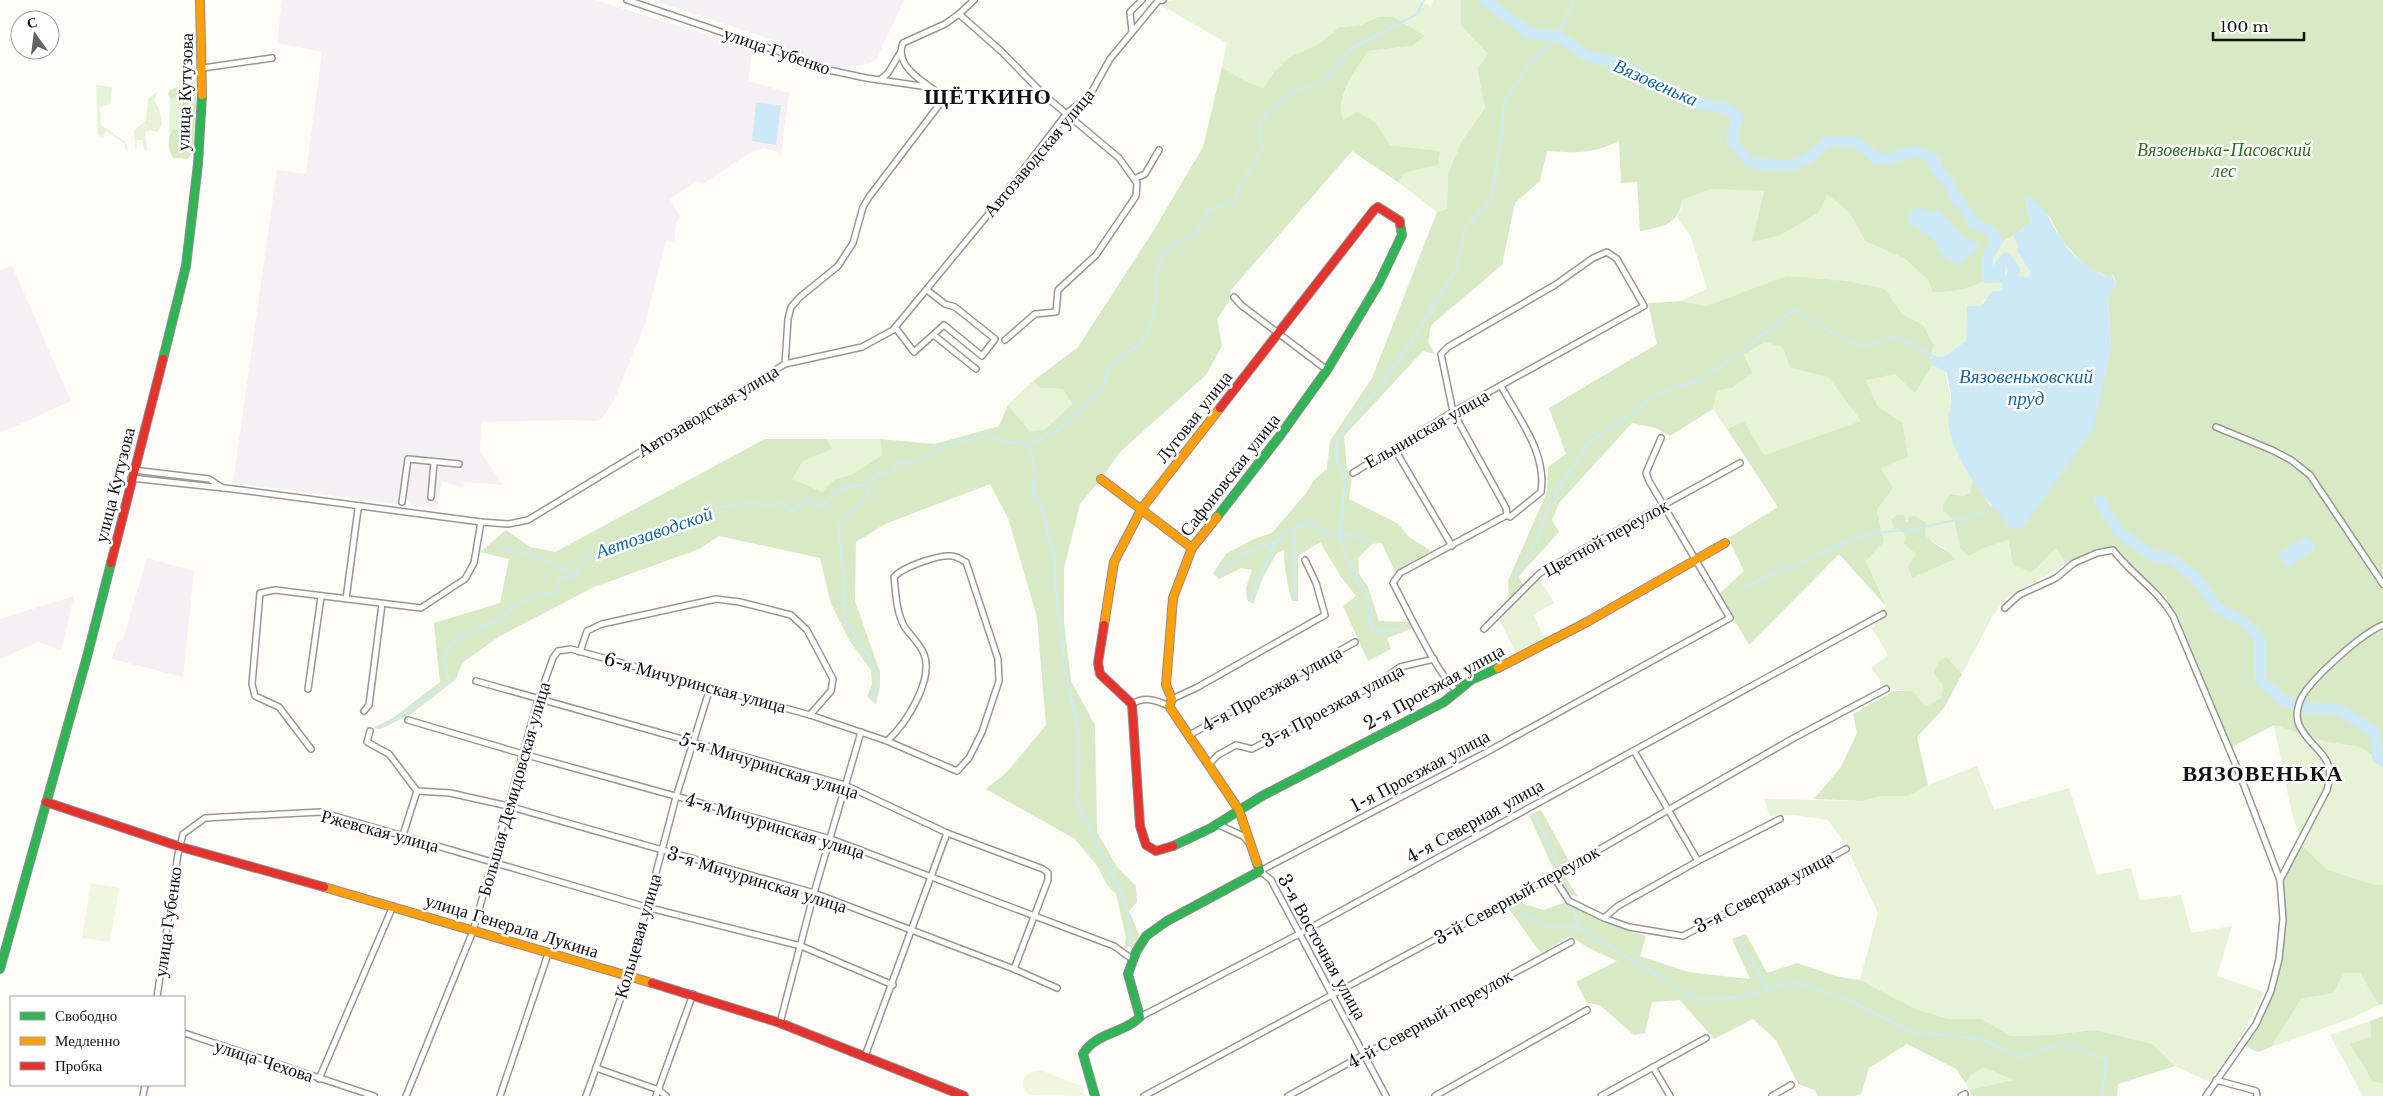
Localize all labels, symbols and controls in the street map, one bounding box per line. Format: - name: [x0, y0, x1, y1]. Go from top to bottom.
- north arrow: [10, 10, 60, 60]
- scale bar: [2213, 10, 2304, 42]
- text: С: [25, 12, 39, 32]
- text: 100 m: [2220, 17, 2269, 36]
- street label: улица Губенко: [721, 22, 833, 80]
- street label: улица Кутузова: [172, 33, 198, 151]
- water label: Вязовенька: [1610, 54, 1702, 111]
- district label: ЩЁТКИНО: [924, 83, 1052, 110]
- street label: Автозаводская улица: [979, 84, 1099, 222]
- park label: Вязовенька-Пасовский лес: [2137, 139, 2311, 182]
- street label: Автозаводская улица: [633, 360, 783, 462]
- water label: Вязовеньковский пруд: [1959, 365, 2094, 410]
- street label: Луговая улица: [1151, 367, 1237, 467]
- street label: Ельнинская улица: [1361, 385, 1493, 473]
- street label: Сафоновская улица: [1175, 409, 1285, 541]
- street label: улица Кутузова: [90, 425, 140, 545]
- street label: Цветной переулок: [1540, 494, 1673, 582]
- water label: Автозаводской: [591, 502, 716, 564]
- street label: 2-я Проезжая улица: [1360, 639, 1508, 735]
- street label: 4-я Проезжая улица: [1198, 641, 1346, 737]
- street label: 6-я Мичуринская улица: [602, 648, 788, 718]
- street label: 3-я Проезжая улица: [1258, 659, 1408, 753]
- street label: Большая Демидовская улица: [473, 679, 555, 899]
- street label: 1-я Проезжая улица: [1347, 725, 1493, 817]
- street label: 5-я Мичуринская улица: [677, 728, 861, 804]
- district label: ВЯЗОВЕНЬКА: [2182, 760, 2344, 787]
- street label: 4-я Северная улица: [1403, 774, 1547, 868]
- street label: 4-я Мичуринская улица: [683, 788, 867, 864]
- street label: Ржевская улица: [319, 805, 441, 857]
- street label: 3-й Северный переулок: [1431, 840, 1604, 950]
- street label: 3-я Мичуринская улица: [664, 842, 850, 918]
- street label: 3-я Северная улица: [1691, 846, 1837, 938]
- street label: улица Губенко: [149, 865, 187, 979]
- street label: 3-я Восточная улица: [1273, 870, 1371, 1024]
- street label: Кольцевая улица: [610, 871, 666, 1001]
- street label: улица Генерала Лукина: [423, 889, 601, 963]
- street label: 4-й Северный переулок: [1344, 964, 1516, 1073]
- legend: [10, 996, 185, 1086]
- text: Свободно: [55, 1006, 117, 1025]
- text: Медленно: [55, 1031, 120, 1050]
- street label: улица Чехова: [212, 1035, 316, 1087]
- text: Пробка: [55, 1056, 103, 1075]

